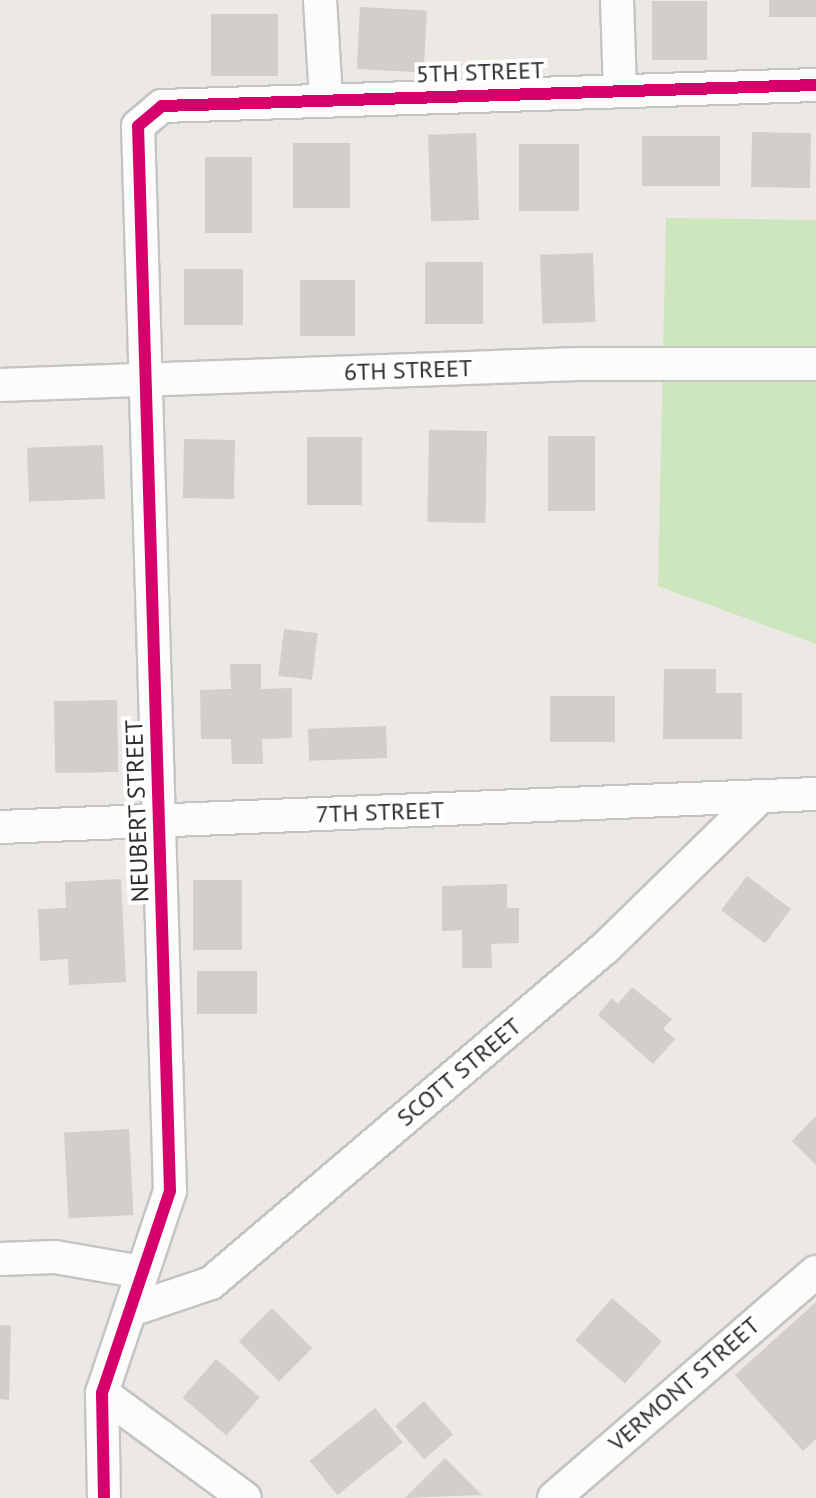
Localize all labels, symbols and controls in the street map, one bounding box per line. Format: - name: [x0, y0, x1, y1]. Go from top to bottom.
- street label: 5TH STREET: [415, 55, 545, 89]
- street label: 6TH STREET: [343, 353, 473, 387]
- street label: NEUBERT STREET: [119, 719, 155, 903]
- street label: 7TH STREET: [315, 795, 445, 829]
- street label: SCOTT STREET: [391, 1011, 527, 1133]
- street label: VERMONT STREET: [602, 1310, 766, 1458]

